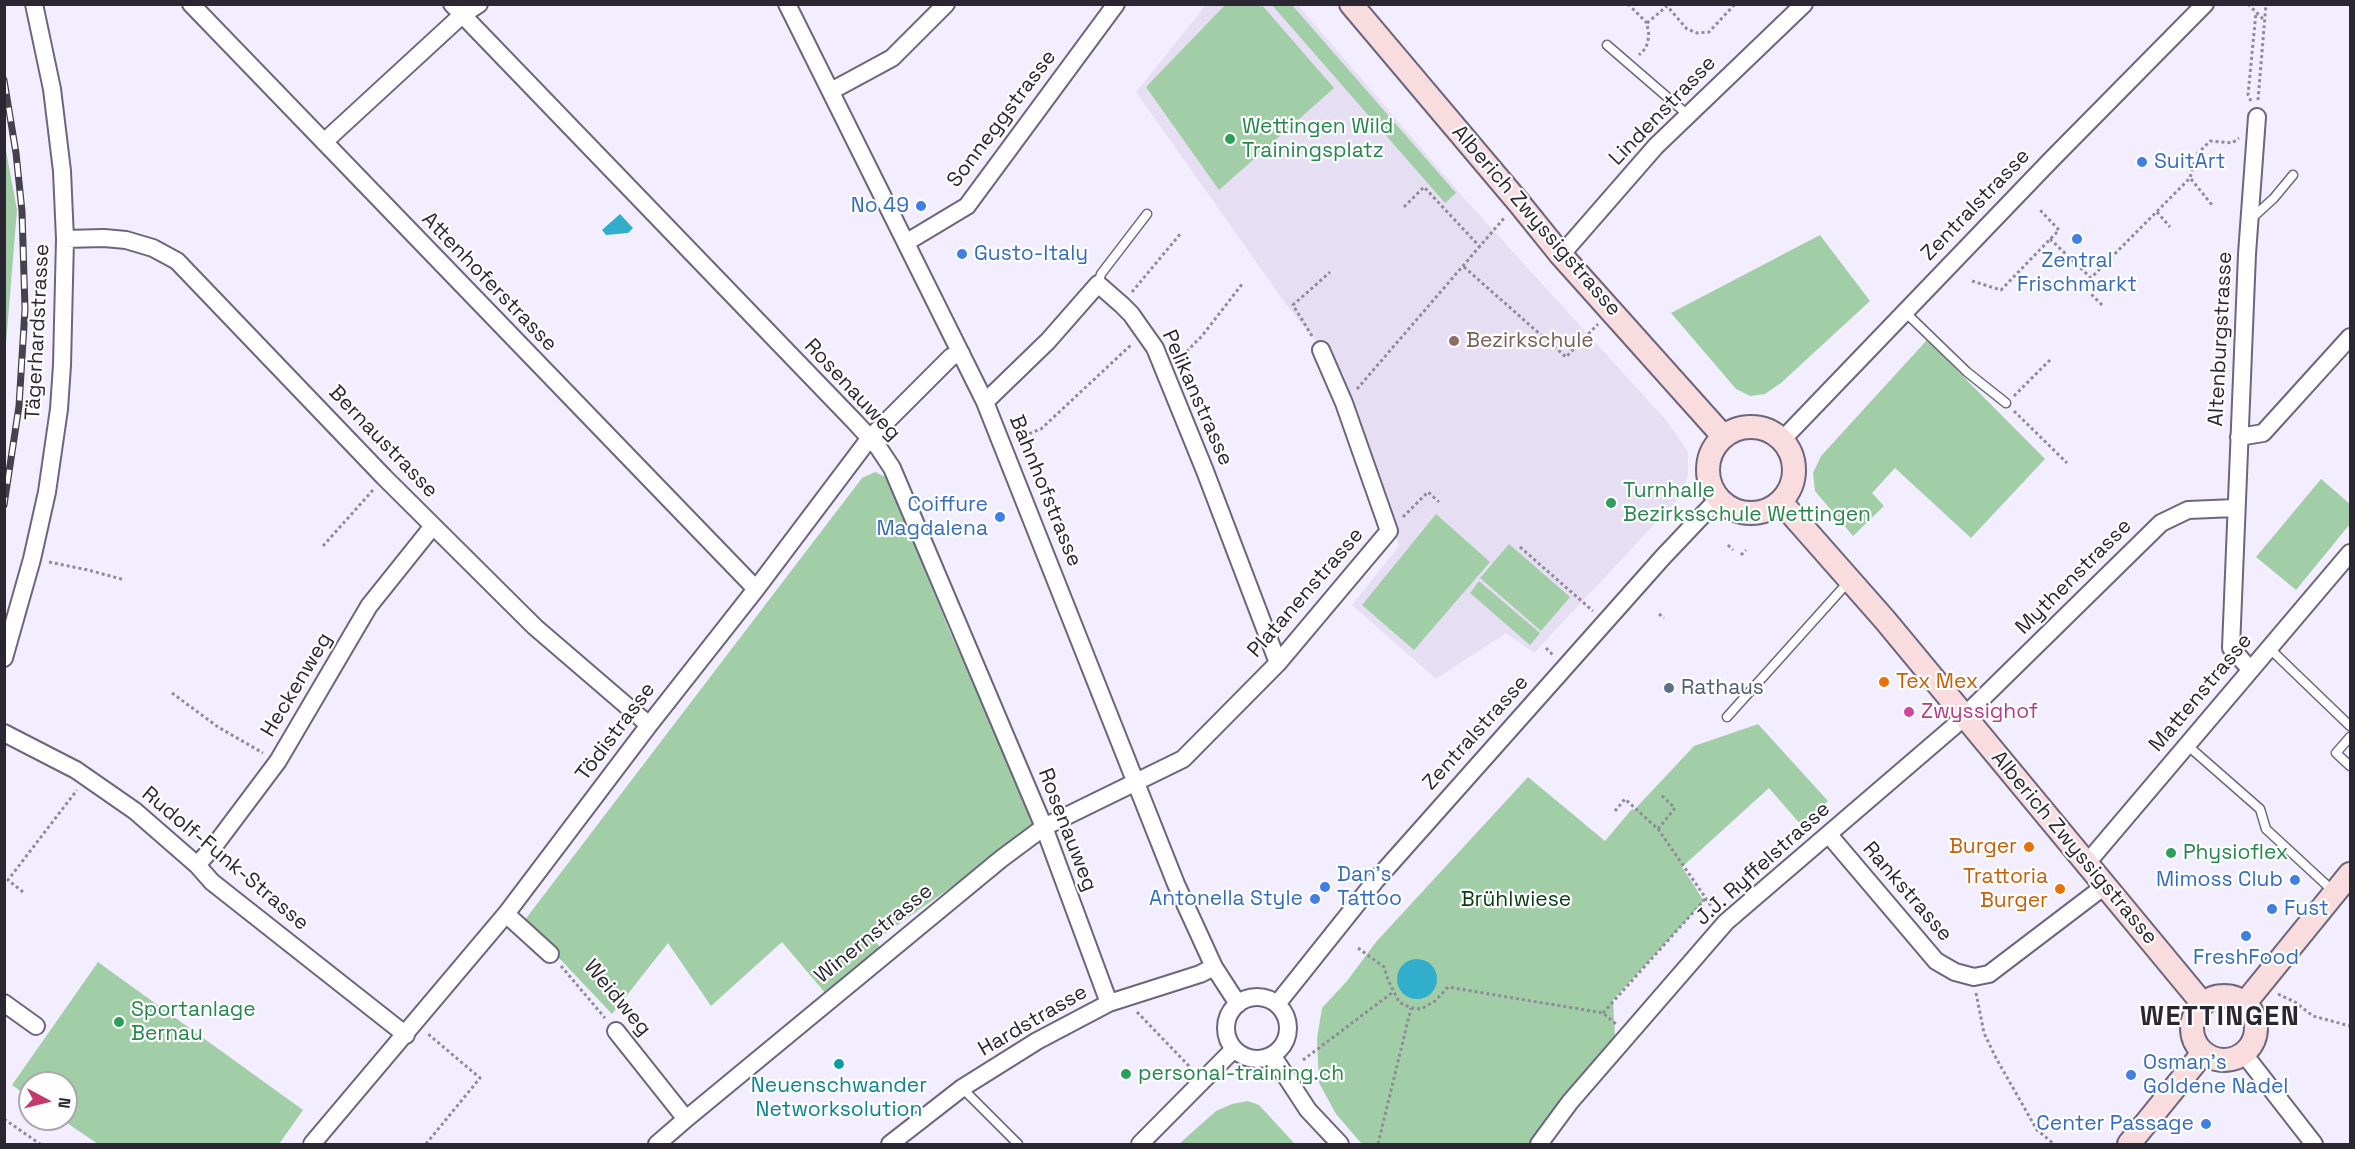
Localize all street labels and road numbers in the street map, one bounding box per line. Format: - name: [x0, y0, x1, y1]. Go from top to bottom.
- street label: Sonneggstrasse: [942, 45, 1062, 193]
- street label: Lindenstrasse: [1604, 51, 1722, 171]
- street label: Alberich Zwyssigstrasse: [1446, 120, 1626, 322]
- street label: Zentralstrasse: [1916, 144, 2036, 266]
- street label: Attenhoferstrasse: [416, 207, 562, 357]
- street label: Tägerhardstrasse: [21, 243, 55, 421]
- street label: Altenburgstrasse: [2204, 251, 2238, 427]
- street label: Pelikanstrasse: [1156, 326, 1238, 470]
- street label: Rosenauweg: [799, 334, 905, 446]
- street label: Bernaustrasse: [323, 381, 443, 503]
- street label: Bahnhofstrasse: [1003, 412, 1087, 570]
- street label: Mythenstrasse: [2011, 514, 2137, 640]
- street label: Platanenstrasse: [1243, 523, 1369, 663]
- street label: Heckenweg: [256, 628, 338, 742]
- street label: Mattenstrasse: [2144, 629, 2258, 757]
- street label: Zentralstrasse: [1418, 670, 1534, 796]
- street label: Tödistrasse: [571, 678, 661, 786]
- street label: Alberich Zwyssigstrasse: [1986, 746, 2162, 950]
- street label: Rosenauweg: [1032, 765, 1102, 895]
- street label: Rudolf-Funk-Strasse: [136, 782, 314, 936]
- street label: J.J. Ryffelstrasse: [1690, 797, 1836, 931]
- street label: Rankstrasse: [1857, 837, 1957, 947]
- street label: Winernstrasse: [810, 879, 938, 989]
- street label: Weidweg: [578, 955, 656, 1041]
- street label: Hardstrasse: [974, 980, 1092, 1062]

